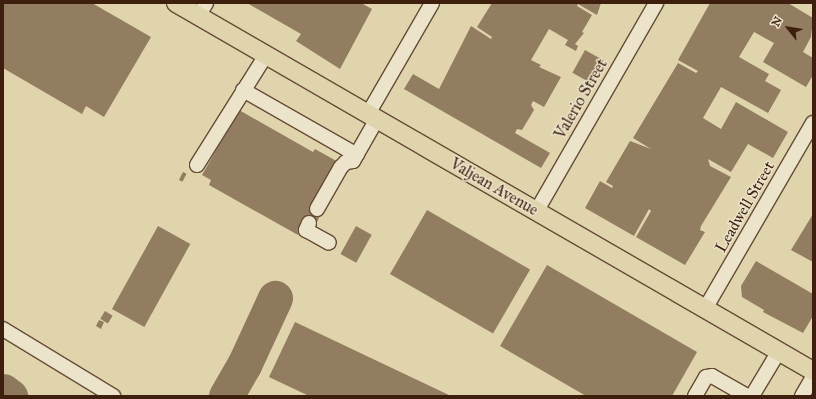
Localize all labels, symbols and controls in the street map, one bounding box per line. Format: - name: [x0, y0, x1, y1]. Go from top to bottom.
- north arrow: [768, 8, 808, 48]
- text: N: [769, 14, 785, 29]
- street label: Valerio Street: [550, 56, 612, 142]
- street label: Valjean Avenue: [447, 154, 541, 220]
- street label: Leadwell Street: [711, 158, 779, 256]

